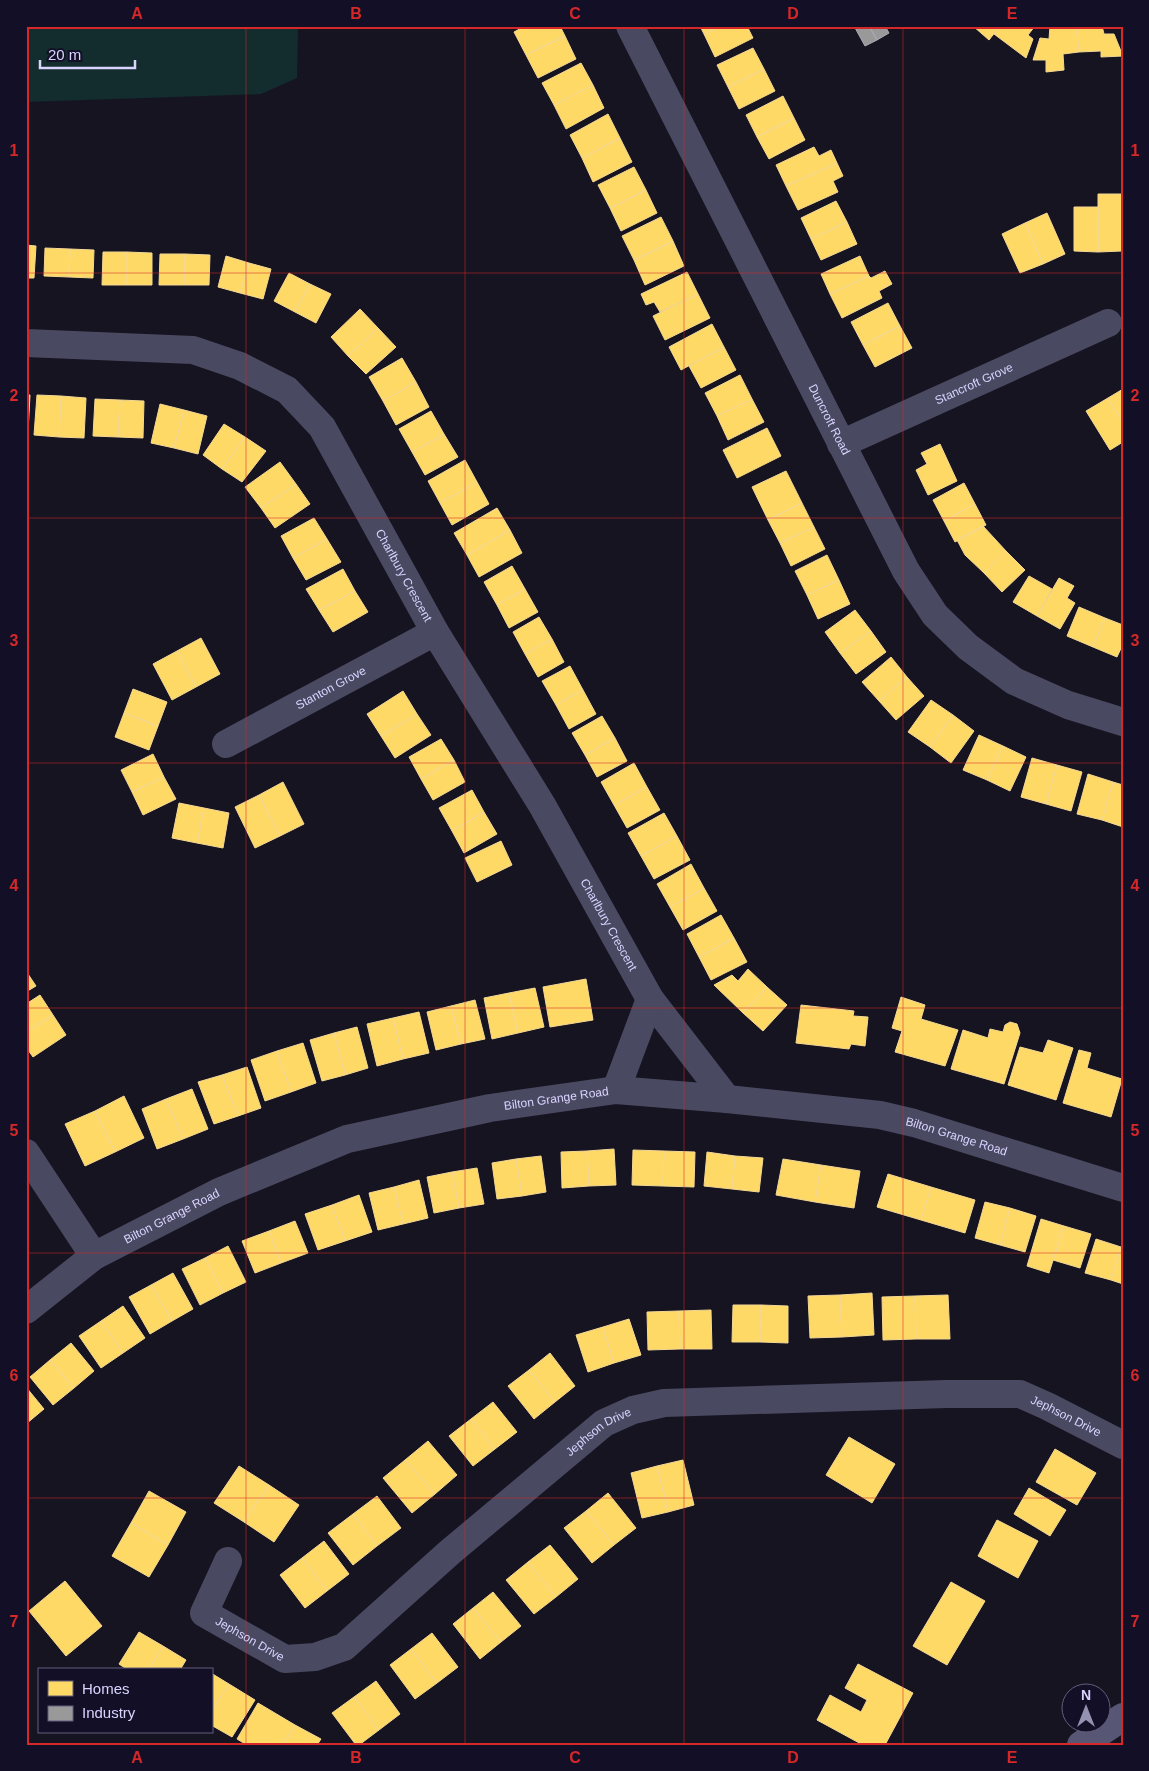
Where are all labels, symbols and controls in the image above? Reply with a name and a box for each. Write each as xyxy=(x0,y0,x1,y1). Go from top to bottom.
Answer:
text: A xyxy=(131,5,143,22)
text: B xyxy=(350,5,362,22)
text: C xyxy=(569,5,581,22)
text: D xyxy=(787,5,799,22)
text: E xyxy=(1007,5,1018,22)
scale bar xyxy=(40,38,135,70)
text: 20 m xyxy=(48,46,81,63)
text: 1 xyxy=(10,142,19,159)
text: 1 xyxy=(1131,142,1140,159)
street label: Stancroft Grove xyxy=(933,360,1015,407)
street label: Duncroft Road xyxy=(805,382,853,457)
text: 2 xyxy=(10,387,19,404)
text: 2 xyxy=(1131,387,1140,404)
street label: Charlbury Crescent xyxy=(373,527,435,625)
text: 3 xyxy=(10,632,19,649)
text: 3 xyxy=(1131,632,1140,649)
street label: Stanton Grove xyxy=(293,663,369,712)
street label: Charlbury Crescent xyxy=(577,876,640,974)
text: 4 xyxy=(10,877,19,894)
text: 4 xyxy=(1131,877,1140,894)
street label: Bilton Grange Road xyxy=(503,1084,609,1113)
street label: Bilton Grange Road xyxy=(904,1114,1009,1159)
text: 5 xyxy=(10,1122,19,1139)
text: 5 xyxy=(1131,1122,1140,1139)
street label: Bilton Grange Road xyxy=(121,1186,222,1247)
text: 6 xyxy=(10,1367,19,1384)
text: 6 xyxy=(1131,1367,1140,1384)
street label: Jephson Drive xyxy=(1029,1393,1104,1440)
street label: Jephson Drive xyxy=(563,1405,634,1459)
text: 7 xyxy=(10,1613,19,1630)
text: 7 xyxy=(1131,1613,1140,1630)
street label: Jephson Drive xyxy=(213,1614,287,1664)
legend xyxy=(38,1668,212,1734)
text: Homes xyxy=(82,1680,130,1697)
north arrow xyxy=(1062,1684,1112,1734)
text: N xyxy=(1081,1687,1091,1703)
text: Industry xyxy=(82,1704,136,1721)
text: A xyxy=(131,1749,143,1766)
text: B xyxy=(350,1749,362,1766)
text: C xyxy=(569,1749,581,1766)
text: D xyxy=(787,1749,799,1766)
text: E xyxy=(1007,1749,1018,1766)

